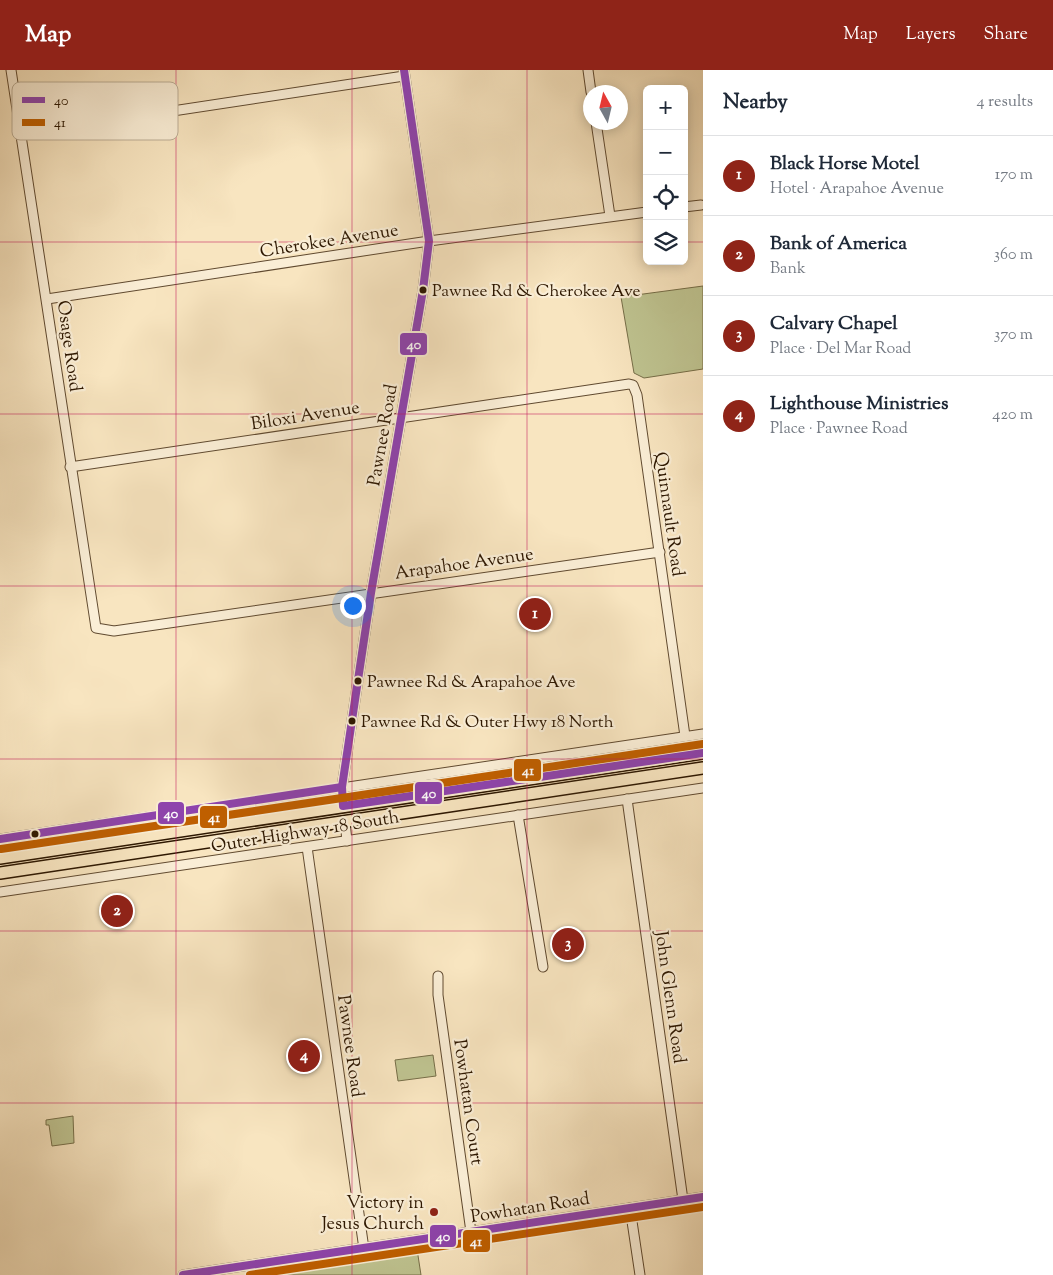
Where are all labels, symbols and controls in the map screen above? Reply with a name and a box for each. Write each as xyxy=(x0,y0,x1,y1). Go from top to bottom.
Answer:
text: Map xyxy=(25,18,71,52)
text: Map xyxy=(843,22,878,48)
text: Layers xyxy=(906,22,956,48)
text: Share xyxy=(984,22,1028,48)
legend xyxy=(12,82,178,140)
north arrow xyxy=(583,85,628,130)
map controls xyxy=(643,85,688,265)
button: + xyxy=(643,85,688,130)
text: Nearby xyxy=(723,88,788,118)
text: 4 results xyxy=(977,91,1033,114)
text: 40 xyxy=(54,92,68,112)
text: 41 xyxy=(54,114,66,134)
button: − xyxy=(643,130,688,175)
text: Black Horse Motel xyxy=(770,151,920,178)
text: 1 xyxy=(736,164,742,187)
text: 170 m xyxy=(995,164,1033,187)
button: locate xyxy=(643,175,688,220)
text: Hotel · Arapahoe Avenue xyxy=(770,178,944,201)
street label: Cherokee Avenue xyxy=(258,218,401,266)
button: layers xyxy=(643,220,688,265)
text: Bank of America xyxy=(770,231,907,258)
text: 2 xyxy=(735,244,743,267)
text: 360 m xyxy=(994,244,1033,267)
text: Bank xyxy=(770,258,806,281)
place label: Pawnee Rd & Cherokee Ave xyxy=(432,280,640,304)
marker: Pawnee Rd & Cherokee Ave xyxy=(418,285,428,295)
street label: Osage Road xyxy=(49,299,87,394)
text: Calvary Chapel xyxy=(770,311,898,338)
text: 3 xyxy=(736,324,742,347)
text: 370 m xyxy=(994,324,1033,347)
line badge: 40 xyxy=(399,332,428,356)
text: 40 xyxy=(406,336,422,356)
text: Place · Del Mar Road xyxy=(770,338,911,361)
street label: Pawnee Road xyxy=(362,382,406,488)
text: Lighthouse Ministries xyxy=(770,391,948,418)
street label: Biloxi Avenue xyxy=(249,396,362,438)
text: 4 xyxy=(735,404,743,427)
text: 420 m xyxy=(992,404,1033,427)
text: Place · Pawnee Road xyxy=(770,418,908,441)
street label: Quinnault Road xyxy=(646,450,690,578)
street label: Arapahoe Avenue xyxy=(393,542,535,588)
your location xyxy=(340,593,366,619)
pin: 1 xyxy=(519,595,551,633)
place label: Pawnee Rd & Arapahoe Ave xyxy=(367,671,575,695)
marker: Pawnee Rd & Arapahoe Ave xyxy=(353,676,363,686)
place label: Pawnee Rd & Outer Hwy 18 North xyxy=(361,711,614,735)
marker: Pawnee Rd & Outer Hwy 18 North xyxy=(347,716,357,726)
line badge: 41 xyxy=(513,758,542,782)
text: 41 xyxy=(521,762,534,782)
line badge: 40 xyxy=(414,781,443,805)
text: 40 xyxy=(421,785,437,805)
line badge: 40 xyxy=(157,801,185,825)
text: 40 xyxy=(163,805,179,825)
line badge: 41 xyxy=(199,805,228,829)
street label: Outer Highway 18 South xyxy=(209,805,402,861)
text: 41 xyxy=(207,809,220,829)
unlabelled marker xyxy=(30,829,40,839)
pin: 2 xyxy=(101,892,133,930)
pin: 3 xyxy=(552,925,584,963)
street label: John Glenn Road xyxy=(647,928,691,1065)
street label: Pawnee Road xyxy=(329,993,369,1099)
pin: 4 xyxy=(288,1037,320,1075)
street label: Powhatan Court xyxy=(445,1038,489,1167)
street label: Powhatan Road xyxy=(469,1187,592,1231)
place label: Victory in Jesus Church xyxy=(320,1191,424,1238)
marker: Victory in Jesus Church xyxy=(428,1206,440,1218)
line badge: 40 xyxy=(429,1224,457,1248)
text: 40 xyxy=(435,1228,451,1248)
line badge: 41 xyxy=(462,1229,491,1253)
text: 41 xyxy=(469,1233,482,1253)

